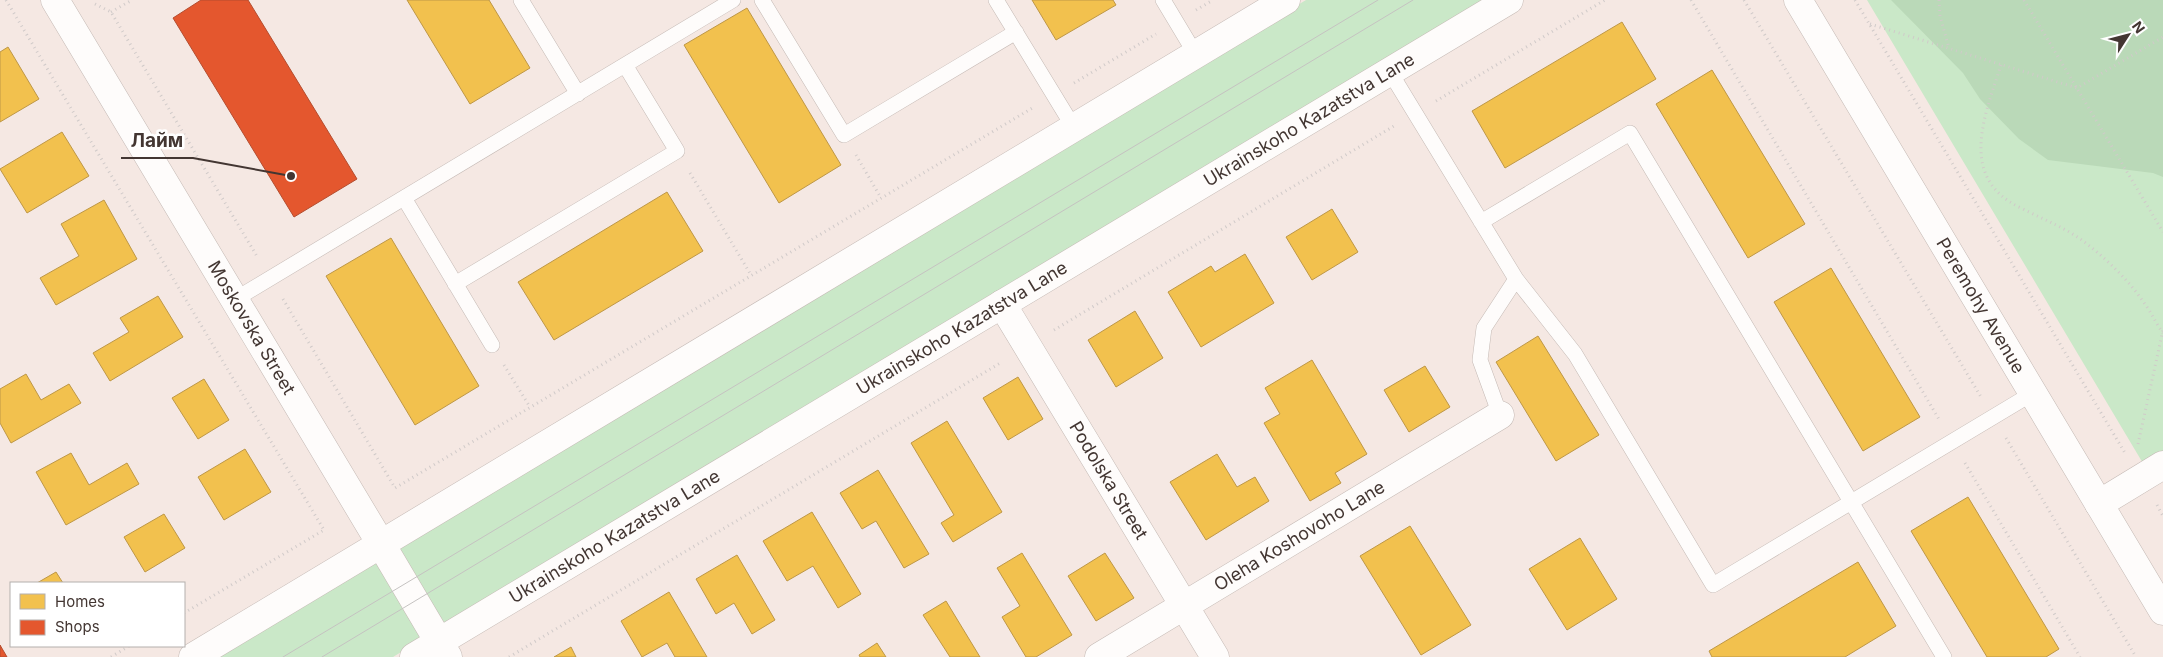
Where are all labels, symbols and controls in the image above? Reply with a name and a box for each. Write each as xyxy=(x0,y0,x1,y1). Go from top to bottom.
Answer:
north arrow xyxy=(2103,10,2153,60)
text: N xyxy=(2129,18,2149,36)
street label: Ukrainskoho Kazatstva Lane xyxy=(1200,48,1418,191)
callout: Лайм xyxy=(121,124,193,158)
text: Лайм xyxy=(131,129,183,152)
street label: Peremohy Avenue xyxy=(1932,234,2030,377)
street label: Moskovska Street xyxy=(204,257,300,398)
street label: Ukrainskoho Kazatstva Lane xyxy=(853,257,1071,399)
street label: Podolska Street xyxy=(1065,417,1152,543)
street label: Ukrainskoho Kazatstva Lane xyxy=(505,465,724,607)
street label: Oleha Koshovoho Lane xyxy=(1210,476,1388,595)
legend xyxy=(10,582,185,647)
text: Homes xyxy=(55,592,105,611)
text: Shops xyxy=(55,617,100,636)

